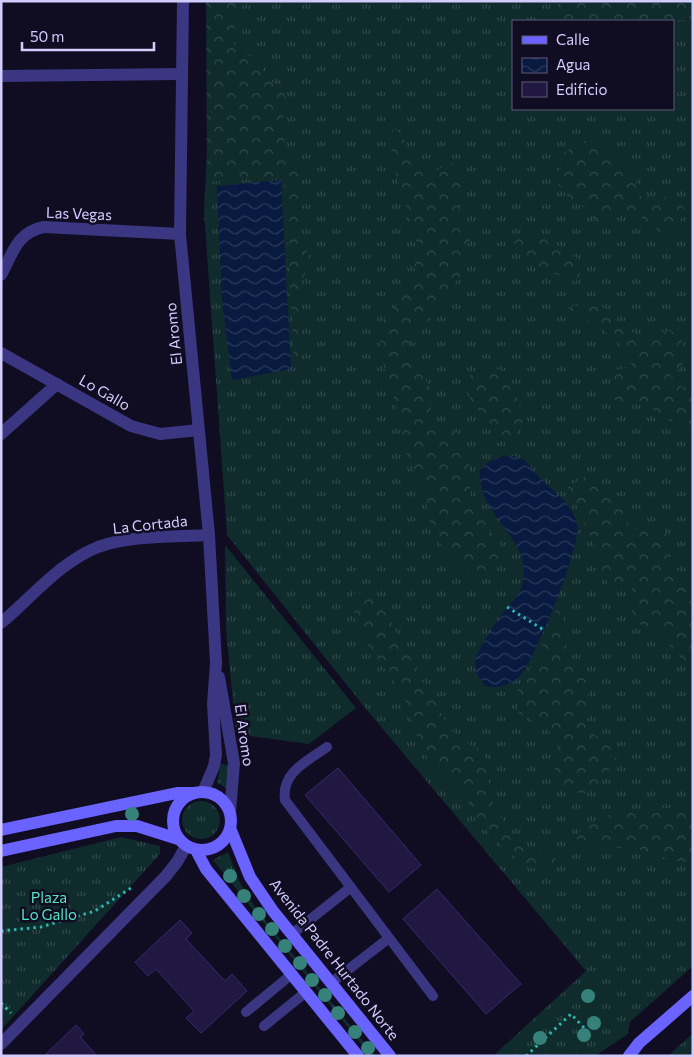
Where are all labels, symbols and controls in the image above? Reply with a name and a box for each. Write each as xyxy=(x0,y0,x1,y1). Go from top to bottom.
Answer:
scale bar xyxy=(22,20,155,52)
legend xyxy=(512,20,674,110)
text: 50 m xyxy=(30,27,64,45)
text: Calle xyxy=(556,30,590,48)
text: Agua xyxy=(556,55,590,73)
text: Edificio xyxy=(556,80,607,98)
street label: Las Vegas xyxy=(46,203,112,223)
street label: El Aromo xyxy=(161,302,185,366)
street label: Lo Gallo xyxy=(76,370,134,414)
street label: La Cortada xyxy=(112,511,188,537)
street label: El Aromo xyxy=(232,703,258,767)
street label: Avenida Padre Hurtado Norte xyxy=(266,875,404,1043)
park label: Plaza Lo Gallo xyxy=(21,888,77,923)

